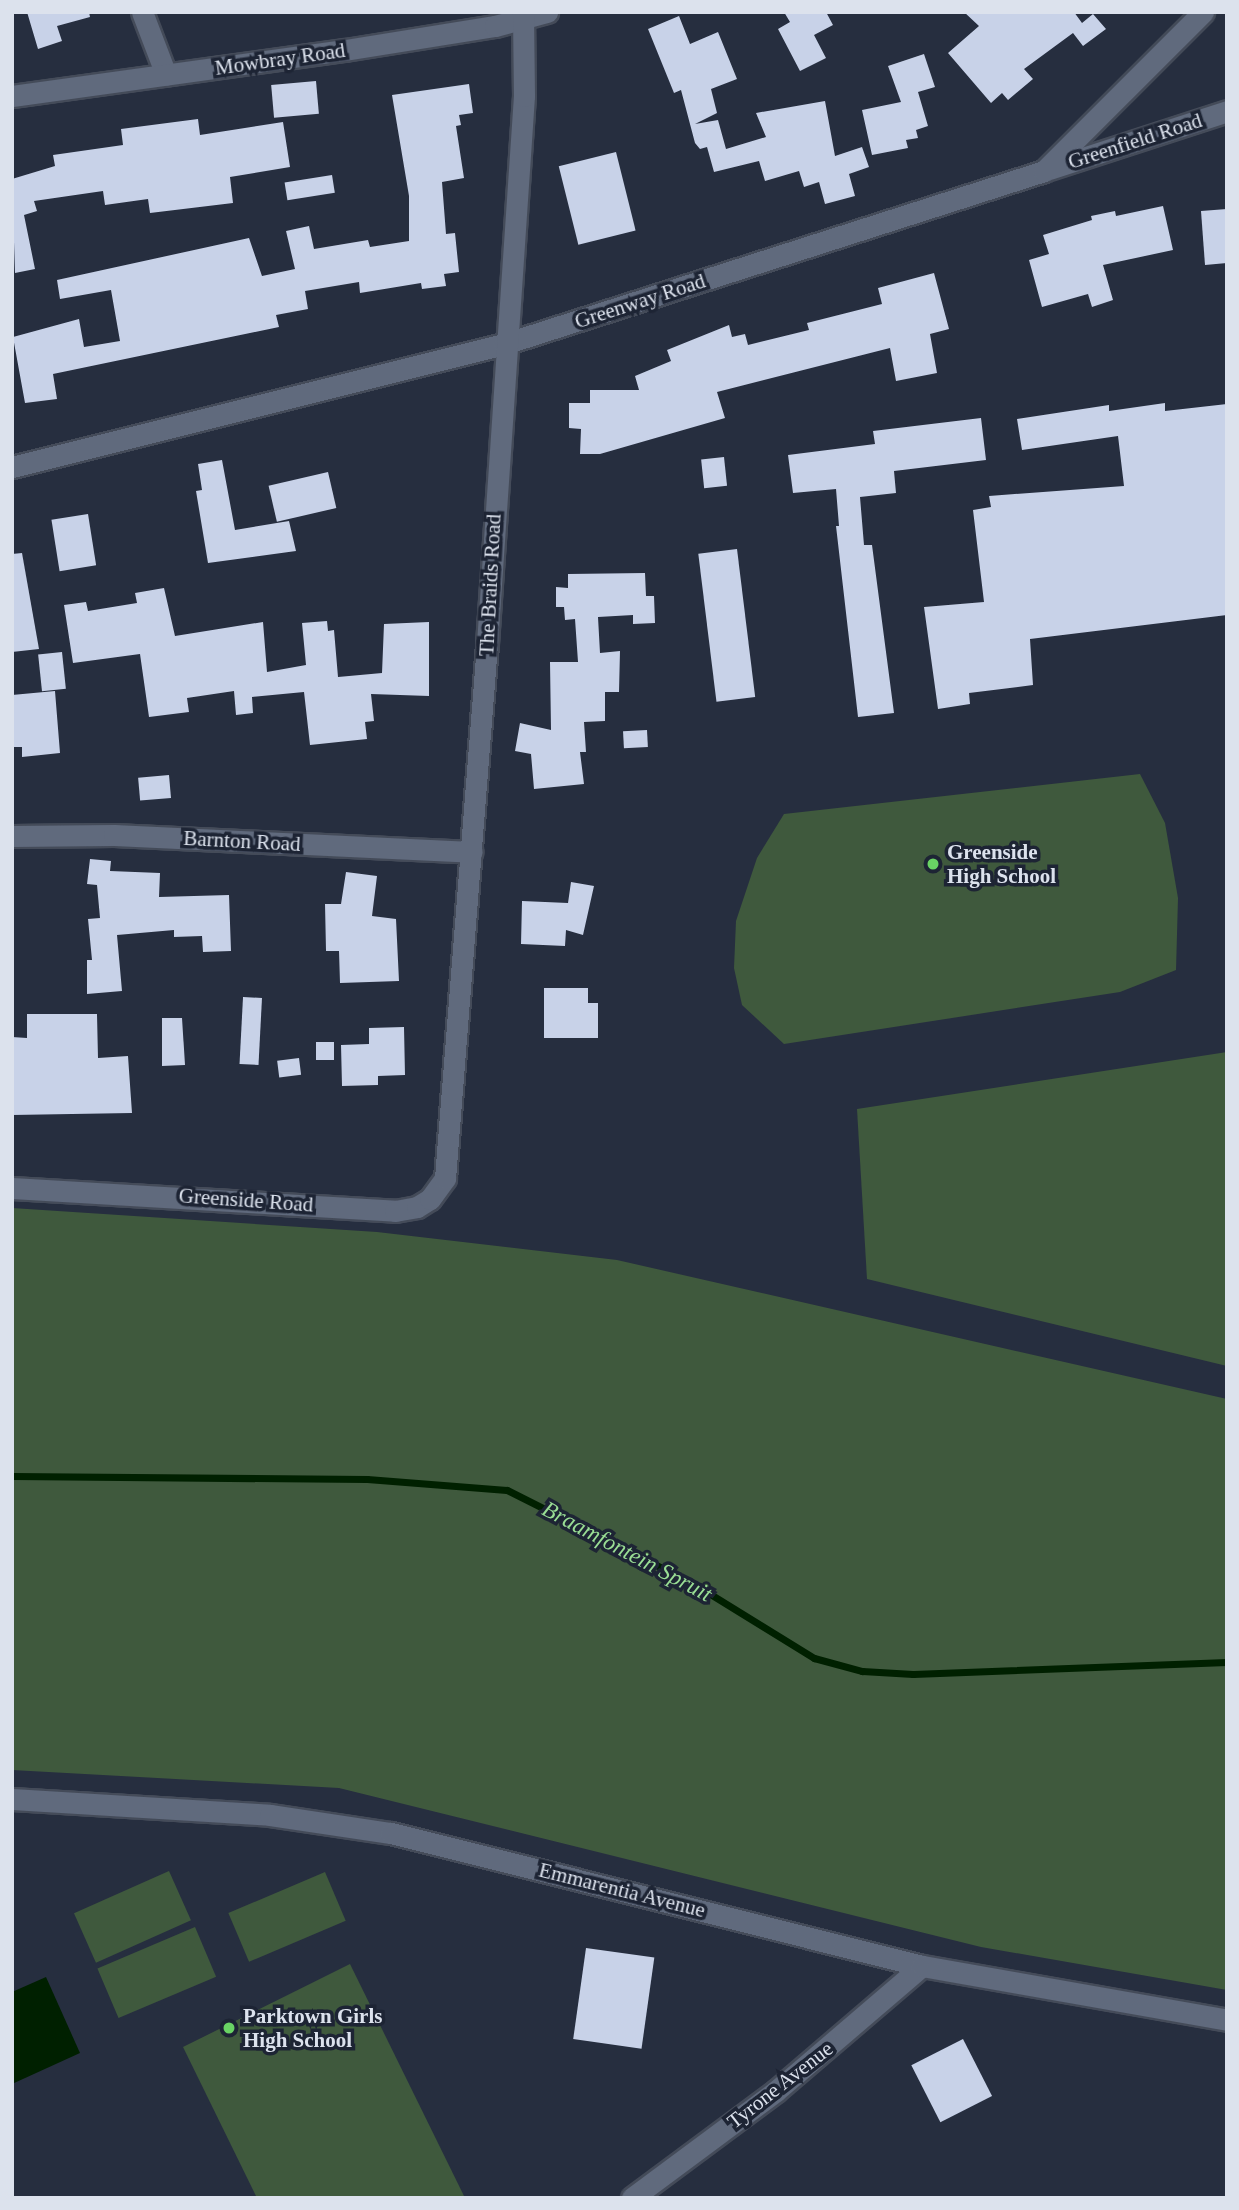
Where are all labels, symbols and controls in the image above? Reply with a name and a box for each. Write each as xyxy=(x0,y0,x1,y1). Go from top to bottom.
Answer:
street label: Mowbray Road xyxy=(213,37,347,81)
street label: Greenfield Road xyxy=(1065,107,1205,175)
street label: Greenway Road xyxy=(571,268,709,334)
street label: The Braids Road xyxy=(474,513,506,657)
street label: Barnton Road xyxy=(183,825,301,857)
place label: Greenside High School xyxy=(947,839,1056,889)
marker: Greenside High School xyxy=(925,856,941,872)
street label: Greenside Road xyxy=(178,1183,314,1217)
water label: Braamfontein Spruit xyxy=(537,1496,717,1608)
street label: Emmarentia Avenue xyxy=(536,1857,708,1923)
place label: Parktown Girls High School xyxy=(243,2003,382,2053)
marker: Parktown Girls High School xyxy=(221,2020,237,2036)
street label: Tyrone Avenue xyxy=(722,2036,838,2134)

